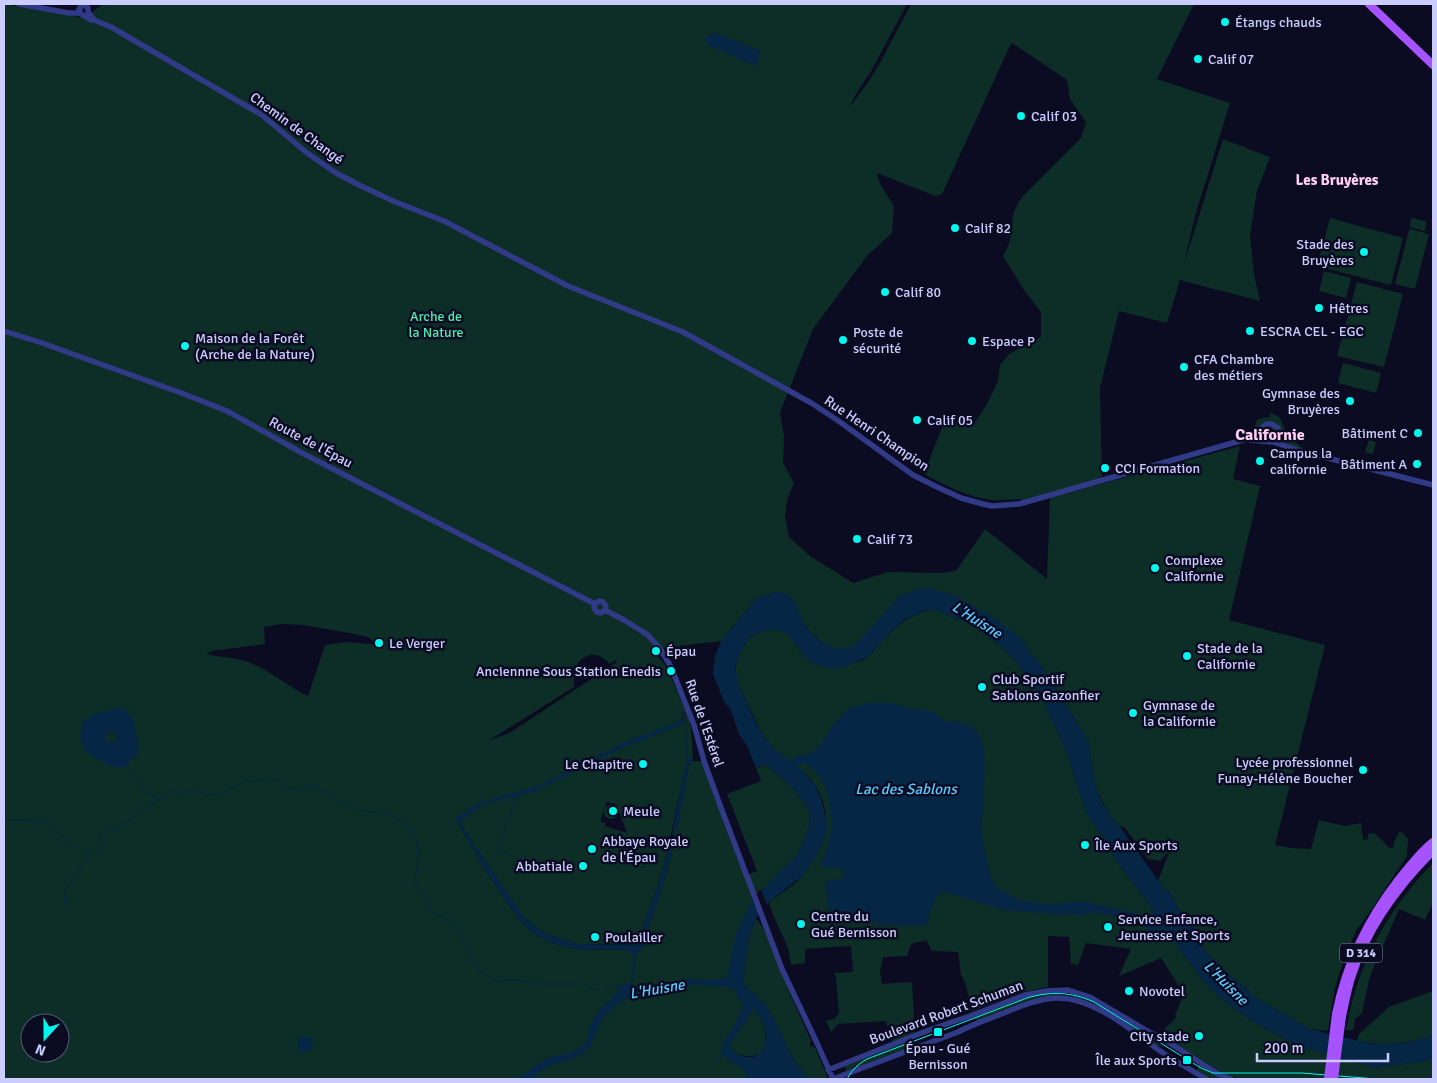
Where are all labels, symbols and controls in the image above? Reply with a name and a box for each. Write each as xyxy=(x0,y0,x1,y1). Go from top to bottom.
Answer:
place label: Étangs chauds xyxy=(1235,14,1322,31)
marker: Étangs chauds xyxy=(1219,16,1231,28)
place label: Calif 07 xyxy=(1208,51,1254,68)
marker: Calif 07 xyxy=(1192,53,1204,65)
street label: Chemin de Changé xyxy=(247,89,347,168)
place label: Calif 03 xyxy=(1031,108,1077,125)
marker: Calif 03 xyxy=(1015,110,1027,122)
district label: Les Bruyères xyxy=(1296,171,1379,189)
place label: Calif 82 xyxy=(965,220,1011,237)
marker: Calif 82 xyxy=(949,222,961,234)
place label: Stade des Bruyères xyxy=(1296,236,1354,269)
marker: Stade des Bruyères xyxy=(1358,246,1370,258)
place label: Calif 80 xyxy=(895,284,941,301)
marker: Calif 80 xyxy=(879,286,891,298)
place label: Hêtres xyxy=(1329,300,1368,317)
marker: Hêtres xyxy=(1313,302,1325,314)
park label: Arche de la Nature xyxy=(408,308,464,341)
place label: ESCRA CEL - EGC xyxy=(1260,323,1364,340)
place label: Poste de sécurité xyxy=(853,324,903,357)
marker: ESCRA CEL - EGC xyxy=(1244,325,1256,337)
place label: Maison de la Forêt (Arche de la Nature) xyxy=(195,330,315,363)
place label: Espace P xyxy=(982,333,1035,350)
marker: Poste de sécurité xyxy=(837,334,849,346)
marker: Espace P xyxy=(966,335,978,347)
marker: Maison de la Forêt (Arche de la Nature) xyxy=(179,340,191,352)
place label: CFA Chambre des métiers xyxy=(1194,351,1274,384)
marker: CFA Chambre des métiers xyxy=(1178,361,1190,373)
place label: Gymnase des Bruyères xyxy=(1262,385,1340,418)
street label: Rue Henri Champion xyxy=(821,392,932,475)
marker: Gymnase des Bruyères xyxy=(1344,395,1356,407)
place label: Calif 05 xyxy=(927,412,973,429)
street label: Route de l'Épau xyxy=(266,413,355,472)
marker: Calif 05 xyxy=(911,414,923,426)
district label: Californie xyxy=(1235,425,1305,445)
place label: Bâtiment C xyxy=(1342,425,1408,442)
marker: Bâtiment C xyxy=(1412,427,1424,439)
place label: Campus la californie xyxy=(1270,445,1332,478)
marker: Campus la californie xyxy=(1254,455,1266,467)
place label: Bâtiment A xyxy=(1340,456,1407,473)
marker: Bâtiment A xyxy=(1411,458,1423,470)
place label: CCI Formation xyxy=(1115,460,1200,477)
marker: CCI Formation xyxy=(1099,462,1111,474)
place label: Calif 73 xyxy=(867,531,913,548)
marker: Calif 73 xyxy=(851,533,863,545)
place label: Complexe Californie xyxy=(1165,552,1224,585)
marker: Complexe Californie xyxy=(1149,562,1161,574)
water label: L'Huisne xyxy=(949,598,1006,643)
place label: Le Verger xyxy=(389,635,446,652)
marker: Le Verger xyxy=(373,637,385,649)
place label: Stade de la Californie xyxy=(1197,640,1263,673)
place label: Épau xyxy=(666,643,696,660)
marker: Épau xyxy=(650,645,662,657)
marker: Stade de la Californie xyxy=(1181,650,1193,662)
place label: Anciennne Sous Station Enedis xyxy=(476,663,661,680)
marker: Anciennne Sous Station Enedis xyxy=(665,665,677,677)
place label: Club Sportif Sablons Gazonfier xyxy=(992,671,1101,704)
street label: Rue de l'Estérel xyxy=(682,677,727,769)
marker: Club Sportif Sablons Gazonfier xyxy=(976,681,988,693)
place label: Gymnase de la Californie xyxy=(1143,697,1216,730)
marker: Gymnase de la Californie xyxy=(1127,707,1139,719)
place label: Lycée professionnel Funay-Hélène Boucher xyxy=(1218,754,1354,787)
place label: Le Chapitre xyxy=(565,756,633,773)
marker: Le Chapitre xyxy=(637,758,649,770)
marker: Lycée professionnel Funay-Hélène Boucher xyxy=(1357,764,1369,776)
water label: Lac des Sablons xyxy=(855,780,958,798)
place label: Meule xyxy=(623,803,660,820)
marker: Meule xyxy=(607,805,619,817)
place label: Abbaye Royale de l'Épau xyxy=(602,833,688,866)
place label: Île Aux Sports xyxy=(1094,837,1178,854)
marker: Île Aux Sports xyxy=(1079,839,1091,851)
marker: Abbaye Royale de l'Épau xyxy=(586,843,598,855)
place label: Abbatiale xyxy=(516,858,573,875)
marker: Abbatiale xyxy=(577,860,589,872)
place label: Centre du Gué Bernisson xyxy=(811,908,897,941)
place label: Service Enfance, Jeunesse et Sports xyxy=(1118,911,1230,944)
marker: Centre du Gué Bernisson xyxy=(795,918,807,930)
marker: Service Enfance, Jeunesse et Sports xyxy=(1102,921,1114,933)
place label: Poulailler xyxy=(605,929,663,946)
marker: Poulailler xyxy=(589,931,601,943)
road number: D 314 xyxy=(1340,944,1382,962)
water label: L'Huisne xyxy=(1200,957,1253,1010)
water label: L'Huisne xyxy=(628,975,687,1003)
street label: Boulevard Robert Schuman xyxy=(867,977,1025,1048)
place label: Novotel xyxy=(1139,983,1185,1000)
marker: Novotel xyxy=(1123,985,1135,997)
north arrow xyxy=(20,1013,70,1063)
marker: Épau - Gué Bernisson xyxy=(932,1026,944,1038)
place label: City stade xyxy=(1130,1028,1189,1045)
marker: City stade xyxy=(1193,1030,1205,1042)
scale bar xyxy=(1257,1030,1388,1062)
text: 200 m xyxy=(1264,1039,1304,1057)
text: N xyxy=(33,1040,48,1059)
place label: Épau - Gué Bernisson xyxy=(906,1040,970,1073)
place label: Île aux Sports xyxy=(1095,1052,1177,1069)
marker: Île aux Sports xyxy=(1181,1054,1193,1066)

